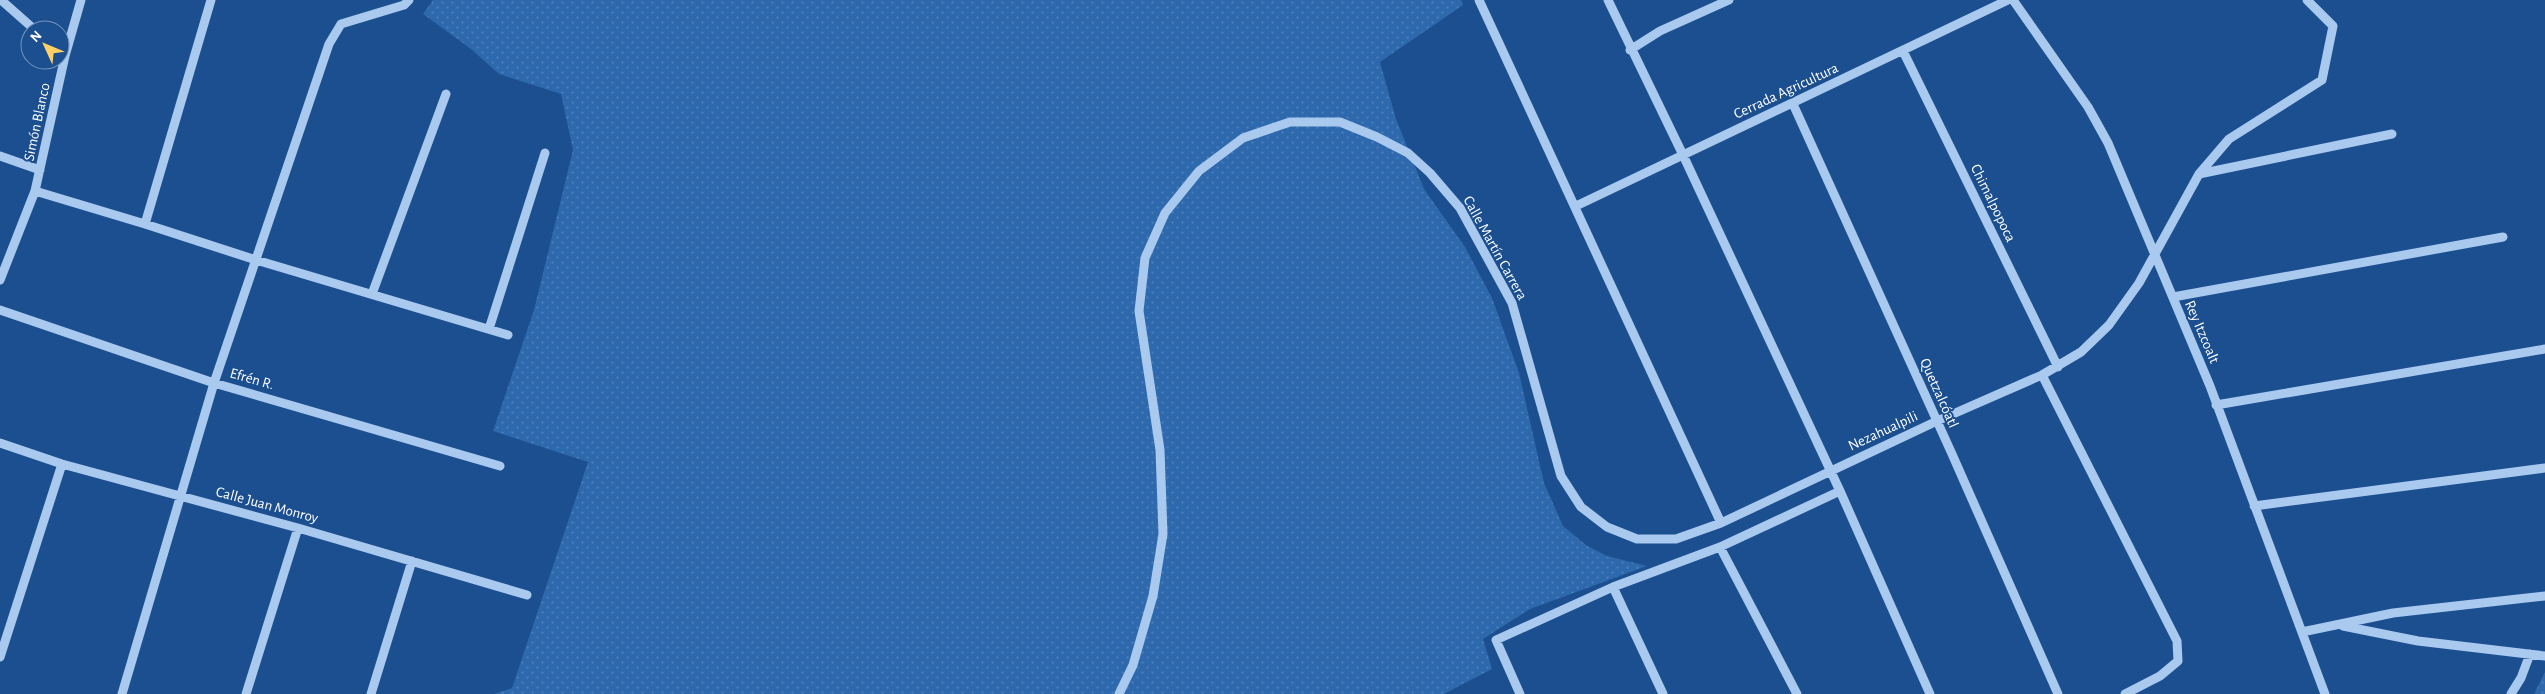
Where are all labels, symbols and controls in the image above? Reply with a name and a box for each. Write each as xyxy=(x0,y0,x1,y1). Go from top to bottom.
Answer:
north arrow xyxy=(20,20,70,70)
text: N xyxy=(28,28,45,45)
street label: Cerrada Agricultura xyxy=(1731,60,1841,122)
street label: Simón Blanco xyxy=(21,82,53,162)
street label: Chimalpopoca xyxy=(1968,162,2018,244)
street label: Calle Martín Carrera xyxy=(1460,194,1530,303)
street label: Rey Itzcoalt xyxy=(2182,298,2222,366)
street label: Quetzalcóatl xyxy=(1917,356,1961,430)
street label: Efrén R. xyxy=(228,366,276,392)
street label: Nezahualpili xyxy=(1846,408,1920,454)
street label: Calle Juan Monroy xyxy=(214,484,320,526)

